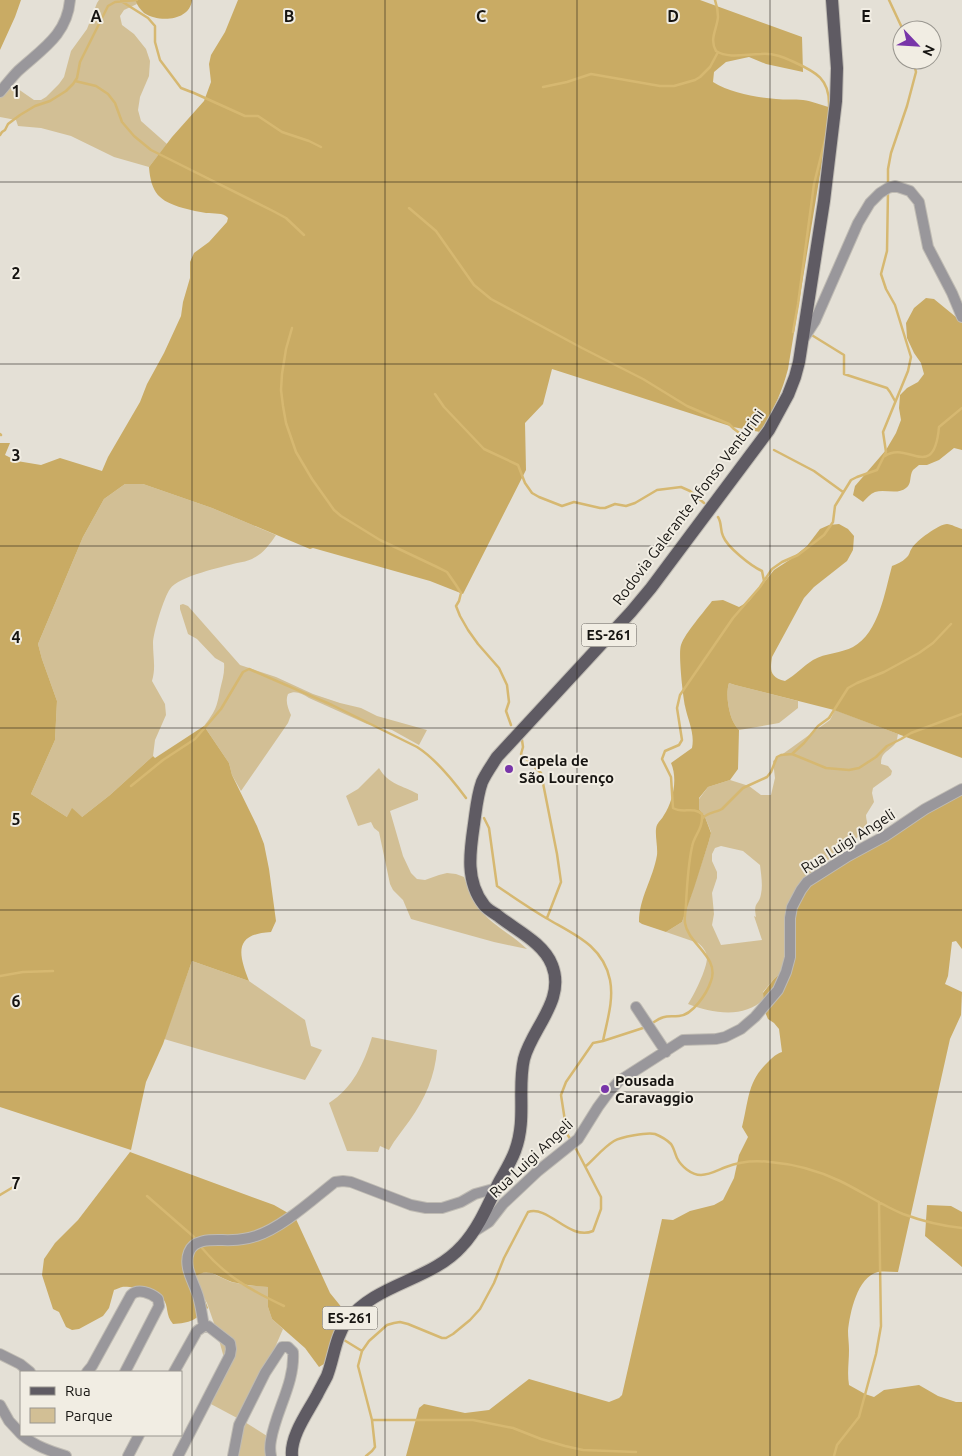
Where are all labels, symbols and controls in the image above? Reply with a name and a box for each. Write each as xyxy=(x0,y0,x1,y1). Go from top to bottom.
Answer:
text: A xyxy=(90,7,102,25)
text: B xyxy=(284,7,294,25)
text: C xyxy=(476,7,486,25)
text: D xyxy=(667,7,679,25)
text: E xyxy=(861,7,871,25)
north arrow xyxy=(892,20,942,70)
text: N xyxy=(919,42,938,59)
text: 1 xyxy=(11,82,21,100)
text: 2 xyxy=(11,264,21,282)
street label: Rodovia Galerante Afonso Venturini xyxy=(609,406,767,608)
text: 3 xyxy=(11,446,21,464)
road number: ES-261 xyxy=(582,624,636,646)
text: 4 xyxy=(11,628,21,646)
place label: Capela de São Lourenço xyxy=(519,752,614,787)
marker: Capela de São Lourenço xyxy=(503,763,515,775)
street label: Rua Luigi Angeli xyxy=(798,805,898,877)
text: 5 xyxy=(11,810,21,828)
text: 6 xyxy=(11,992,21,1010)
place label: Pousada Caravaggio xyxy=(615,1072,694,1106)
marker: Pousada Caravaggio xyxy=(599,1083,611,1095)
street label: Rua Luigi Angeli xyxy=(486,1115,576,1201)
text: 7 xyxy=(11,1174,21,1192)
road number: ES-261 xyxy=(322,1306,378,1330)
legend xyxy=(20,1371,182,1436)
text: Rua xyxy=(65,1382,91,1399)
text: Parque xyxy=(65,1407,113,1424)

